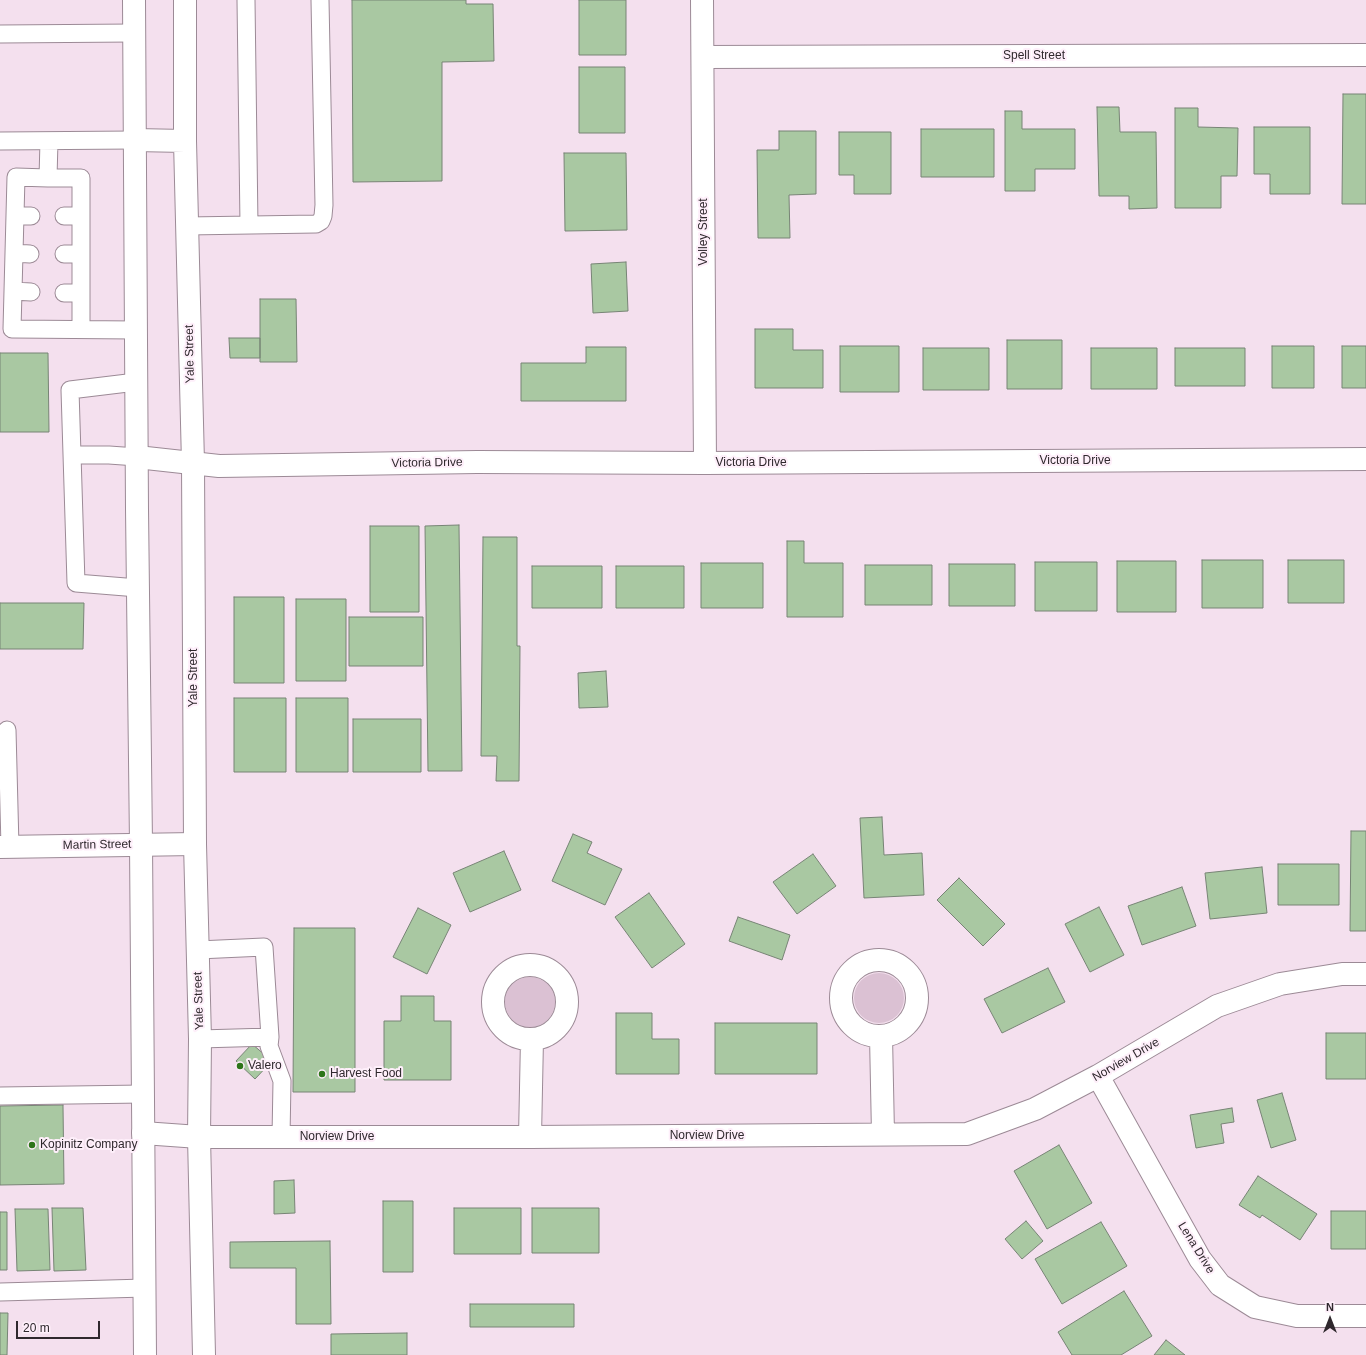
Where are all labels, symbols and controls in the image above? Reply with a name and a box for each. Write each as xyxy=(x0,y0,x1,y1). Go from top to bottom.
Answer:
street label: Spell Street xyxy=(1003,49,1065,63)
street label: Volley Street xyxy=(697,198,711,266)
street label: Yale Street xyxy=(182,325,198,383)
street label: Victoria Drive xyxy=(1039,454,1111,468)
street label: Victoria Drive xyxy=(391,455,463,471)
street label: Victoria Drive xyxy=(715,456,787,470)
street label: Yale Street xyxy=(187,649,201,707)
street label: Martin Street xyxy=(63,837,131,853)
street label: Yale Street xyxy=(191,972,207,1030)
street label: Norview Drive xyxy=(1090,1035,1162,1085)
place label: Valero xyxy=(248,1059,282,1073)
marker: Valero xyxy=(235,1061,245,1071)
place label: Harvest Food xyxy=(330,1067,402,1081)
marker: Harvest Food xyxy=(317,1069,327,1079)
street label: Norview Drive xyxy=(670,1129,744,1143)
street label: Norview Drive xyxy=(300,1130,374,1144)
place label: Kopinitz Company xyxy=(40,1138,137,1152)
marker: Kopinitz Company xyxy=(27,1140,37,1150)
street label: Lena Drive xyxy=(1175,1220,1217,1276)
north arrow xyxy=(1310,1299,1350,1339)
text: N xyxy=(1326,1301,1334,1313)
scale bar xyxy=(18,1313,102,1339)
text: 20 m xyxy=(23,1321,50,1335)

